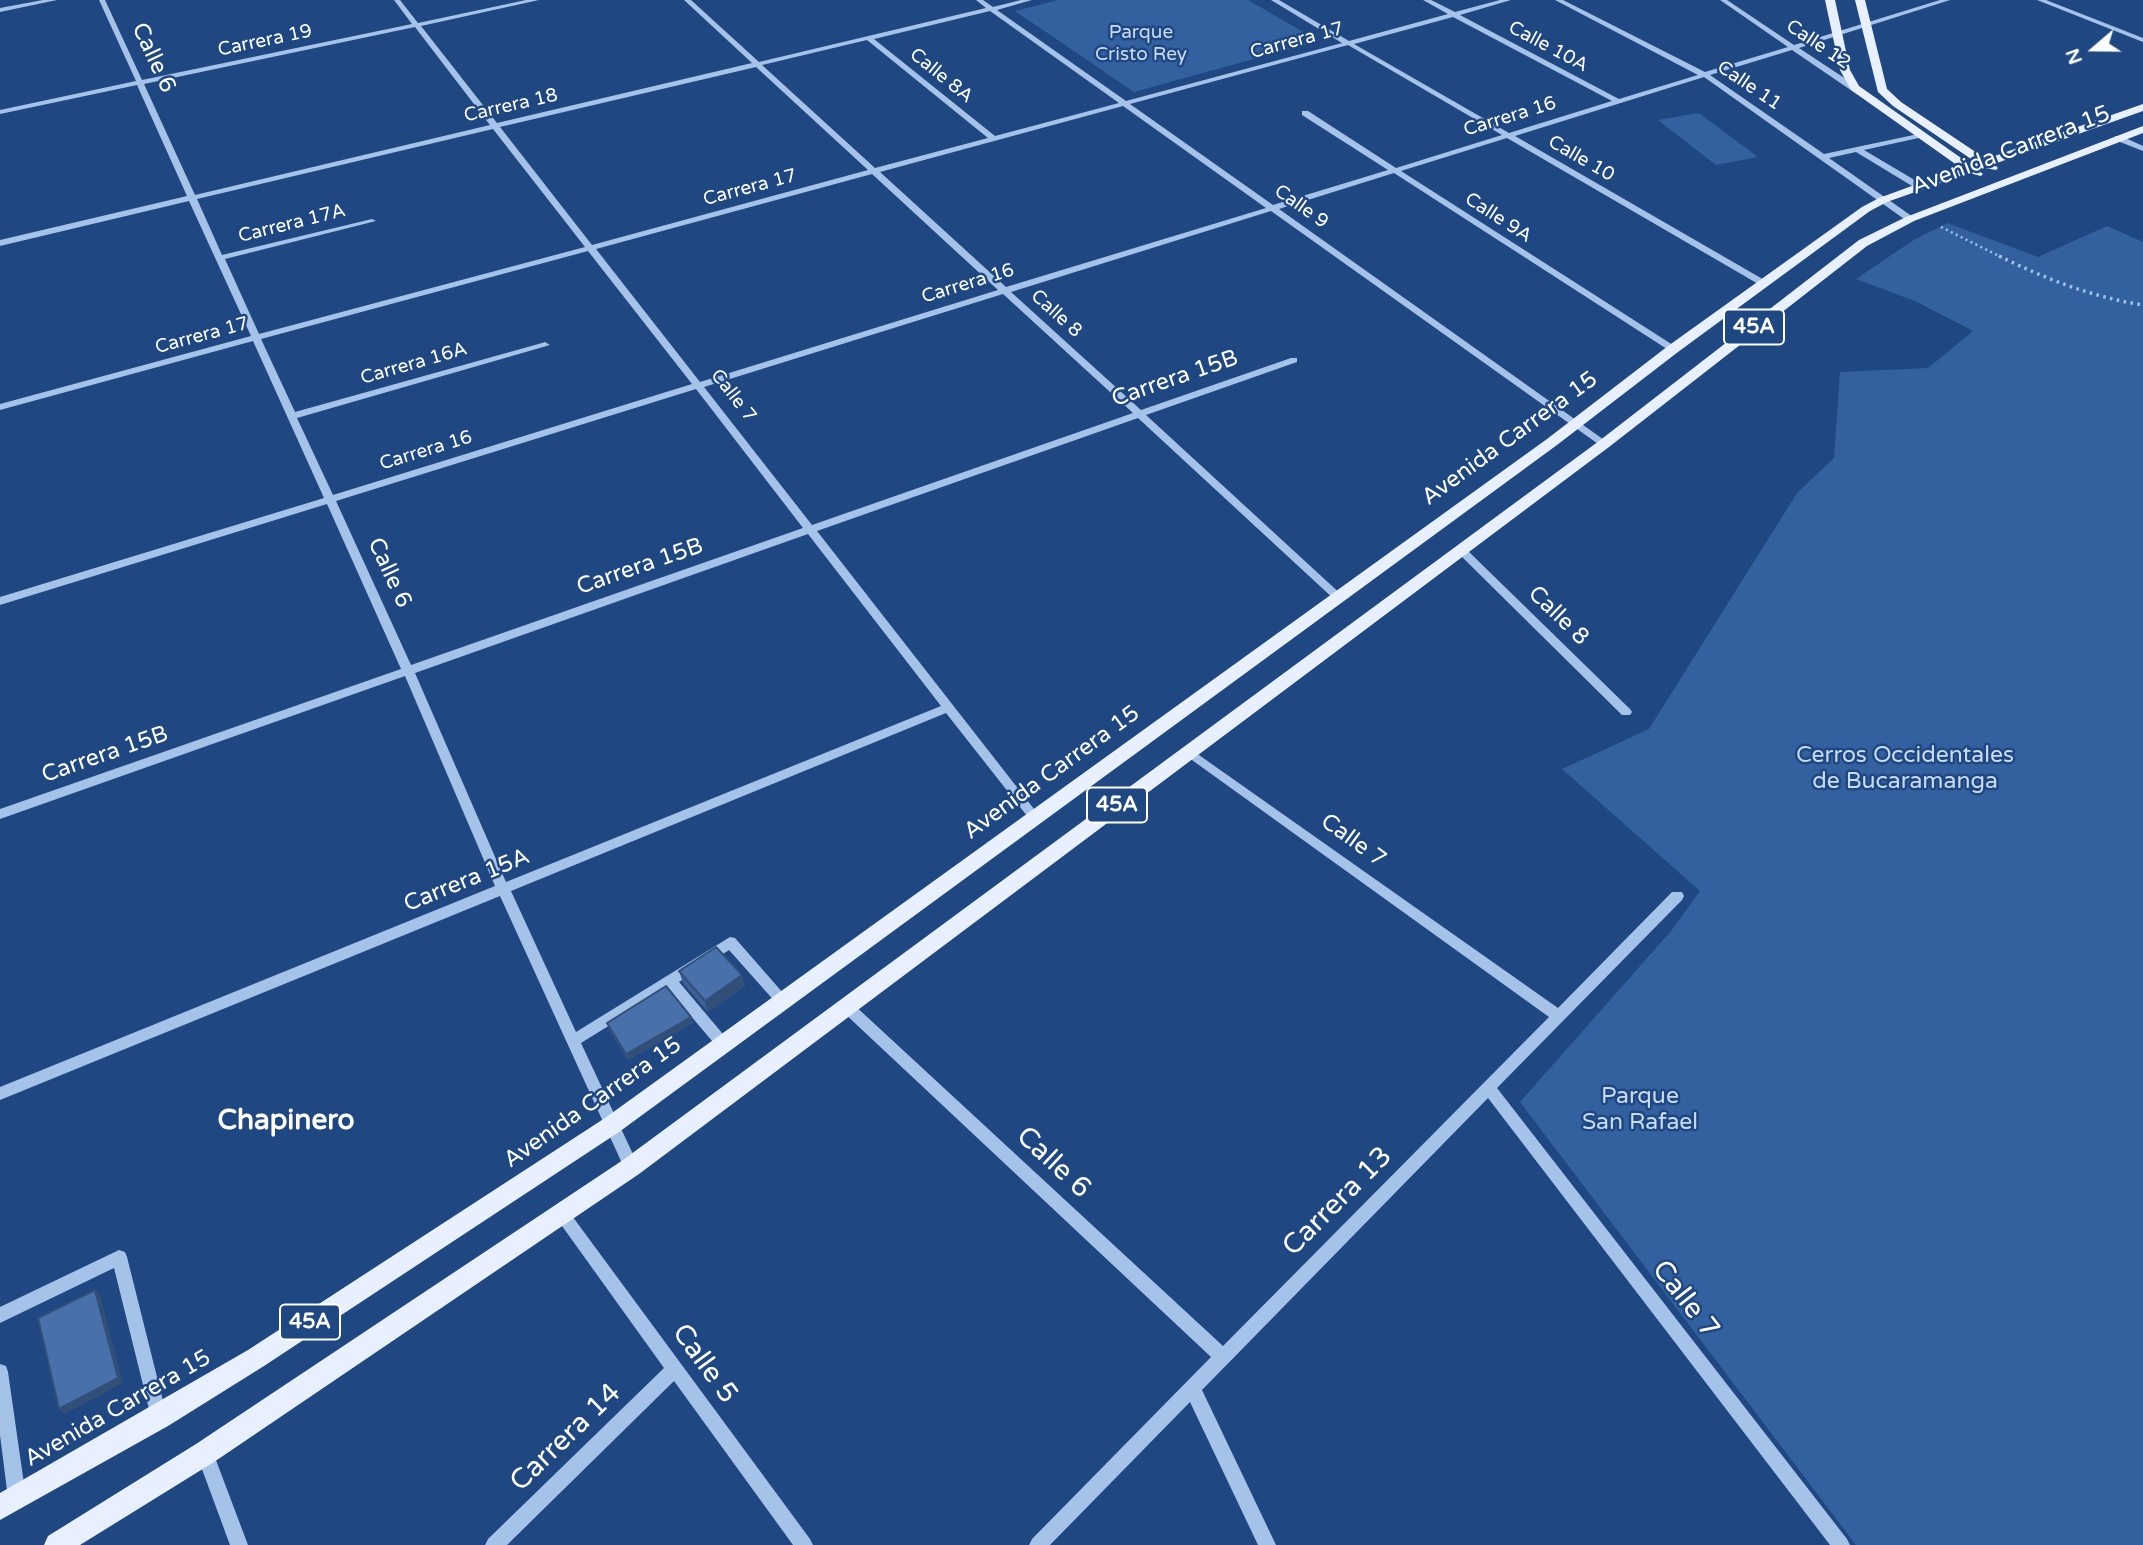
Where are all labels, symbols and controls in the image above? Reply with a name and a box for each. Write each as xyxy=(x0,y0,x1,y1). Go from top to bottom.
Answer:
north arrow xyxy=(2059,14,2129,84)
street label: Calle 12 xyxy=(1781,15,1855,75)
street label: Calle 10A xyxy=(1504,16,1592,78)
street label: Carrera 17 xyxy=(1248,18,1346,64)
street label: Calle 6 xyxy=(125,19,181,97)
street label: Carrera 19 xyxy=(216,20,314,62)
park label: Parque Cristo Rey xyxy=(1095,22,1187,66)
street label: Calle 8A xyxy=(905,43,977,109)
text: N xyxy=(2061,45,2087,67)
street label: Calle 11 xyxy=(1712,56,1786,116)
street label: Carrera 18 xyxy=(462,84,560,128)
street label: Carrera 16 xyxy=(1461,92,1559,142)
street label: Avenida Carrera 15 xyxy=(1908,100,2114,202)
street label: Calle 10 xyxy=(1544,131,1618,187)
street label: Carrera 17 xyxy=(701,165,799,211)
street label: Calle 9 xyxy=(1269,180,1333,234)
street label: Calle 9A xyxy=(1460,188,1536,248)
street label: Carrera 17A xyxy=(236,200,348,248)
street label: Carrera 16 xyxy=(919,259,1017,309)
street label: Calle 8 xyxy=(1026,285,1086,343)
road number: 45A xyxy=(1724,310,1784,344)
street label: Carrera 17 xyxy=(153,313,251,359)
street label: Carrera 16A xyxy=(358,338,470,390)
street label: Carrera 15B xyxy=(1108,345,1242,413)
street label: Calle 7 xyxy=(705,365,761,427)
street label: Avenida Carrera 15 xyxy=(1417,366,1603,512)
street label: Carrera 16 xyxy=(377,426,475,476)
street label: Carrera 15B xyxy=(573,533,707,601)
street label: Calle 6 xyxy=(361,534,417,612)
street label: Calle 8 xyxy=(1522,580,1594,652)
street label: Avenida Carrera 15 xyxy=(959,700,1145,846)
street label: Carrera 15B xyxy=(38,721,172,789)
park label: Cerros Occidentales de Bucaramanga xyxy=(1796,742,2014,796)
road number: 45A xyxy=(1087,788,1147,822)
street label: Calle 7 xyxy=(1315,808,1391,874)
street label: Carrera 15A xyxy=(400,843,534,919)
street label: Avenida Carrera 15 xyxy=(499,1031,687,1175)
park label: Parque San Rafael xyxy=(1582,1083,1698,1137)
district label: Chapinero xyxy=(217,1105,355,1139)
street label: Calle 6 xyxy=(1009,1120,1097,1206)
street label: Carrera 13 xyxy=(1276,1140,1400,1264)
street label: Calle 7 xyxy=(1644,1254,1726,1346)
road number: 45A xyxy=(280,1304,340,1340)
street label: Calle 5 xyxy=(664,1318,744,1410)
street label: Avenida Carrera 15 xyxy=(20,1344,216,1474)
street label: Carrera 14 xyxy=(504,1377,628,1499)

